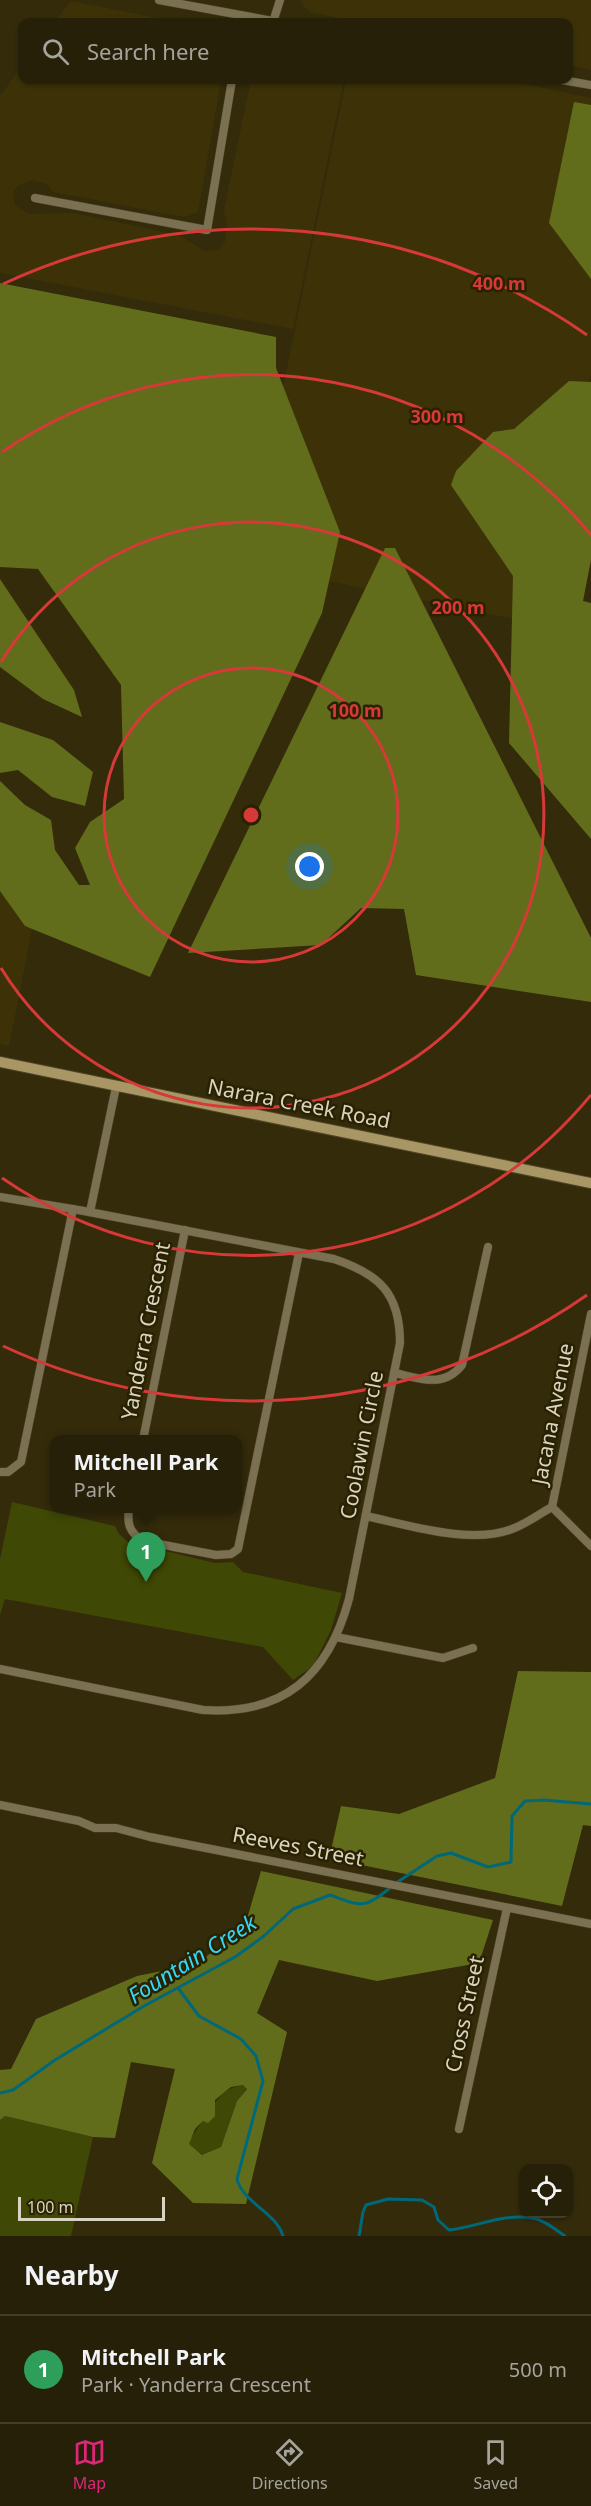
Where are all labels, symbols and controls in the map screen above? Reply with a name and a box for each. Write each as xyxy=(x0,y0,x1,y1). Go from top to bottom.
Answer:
search box xyxy=(18,18,573,84)
icon: search xyxy=(39,35,72,68)
text: Search here xyxy=(87,36,209,66)
text: 400 m xyxy=(472,271,526,295)
text: 300 m xyxy=(410,404,464,428)
text: 200 m xyxy=(431,595,485,619)
text: 100 m xyxy=(328,698,382,722)
centre of rings xyxy=(241,805,261,825)
your location xyxy=(295,852,324,881)
street label: Narara Creek Road xyxy=(205,1072,393,1134)
street label: Yanderra Crescent xyxy=(114,1239,176,1422)
street label: Jacana Avenue xyxy=(524,1341,579,1489)
street label: Coolawin Circle xyxy=(333,1368,389,1521)
popup xyxy=(50,1435,242,1513)
text: Mitchell Park xyxy=(74,1446,218,1476)
text: Park xyxy=(74,1476,116,1503)
pin: 1 xyxy=(126,1532,166,1582)
street label: Reeves Street xyxy=(230,1820,367,1873)
water label: Fountain Creek xyxy=(121,1906,262,2010)
street label: Cross Street xyxy=(438,1953,490,2075)
map controls xyxy=(519,2164,573,2218)
button: locate xyxy=(519,2164,573,2218)
scale bar xyxy=(18,2194,165,2222)
text: 100 m xyxy=(27,2196,74,2218)
text: Nearby xyxy=(24,2257,119,2293)
text: Mitchell Park xyxy=(81,2341,226,2371)
text: 1 xyxy=(38,2356,49,2383)
text: 500 m xyxy=(509,2356,567,2383)
text: Park · Yanderra Crescent xyxy=(81,2371,311,2398)
tab: Map xyxy=(73,2436,106,2494)
tab: Directions xyxy=(252,2436,328,2494)
tab: Saved xyxy=(473,2436,518,2494)

